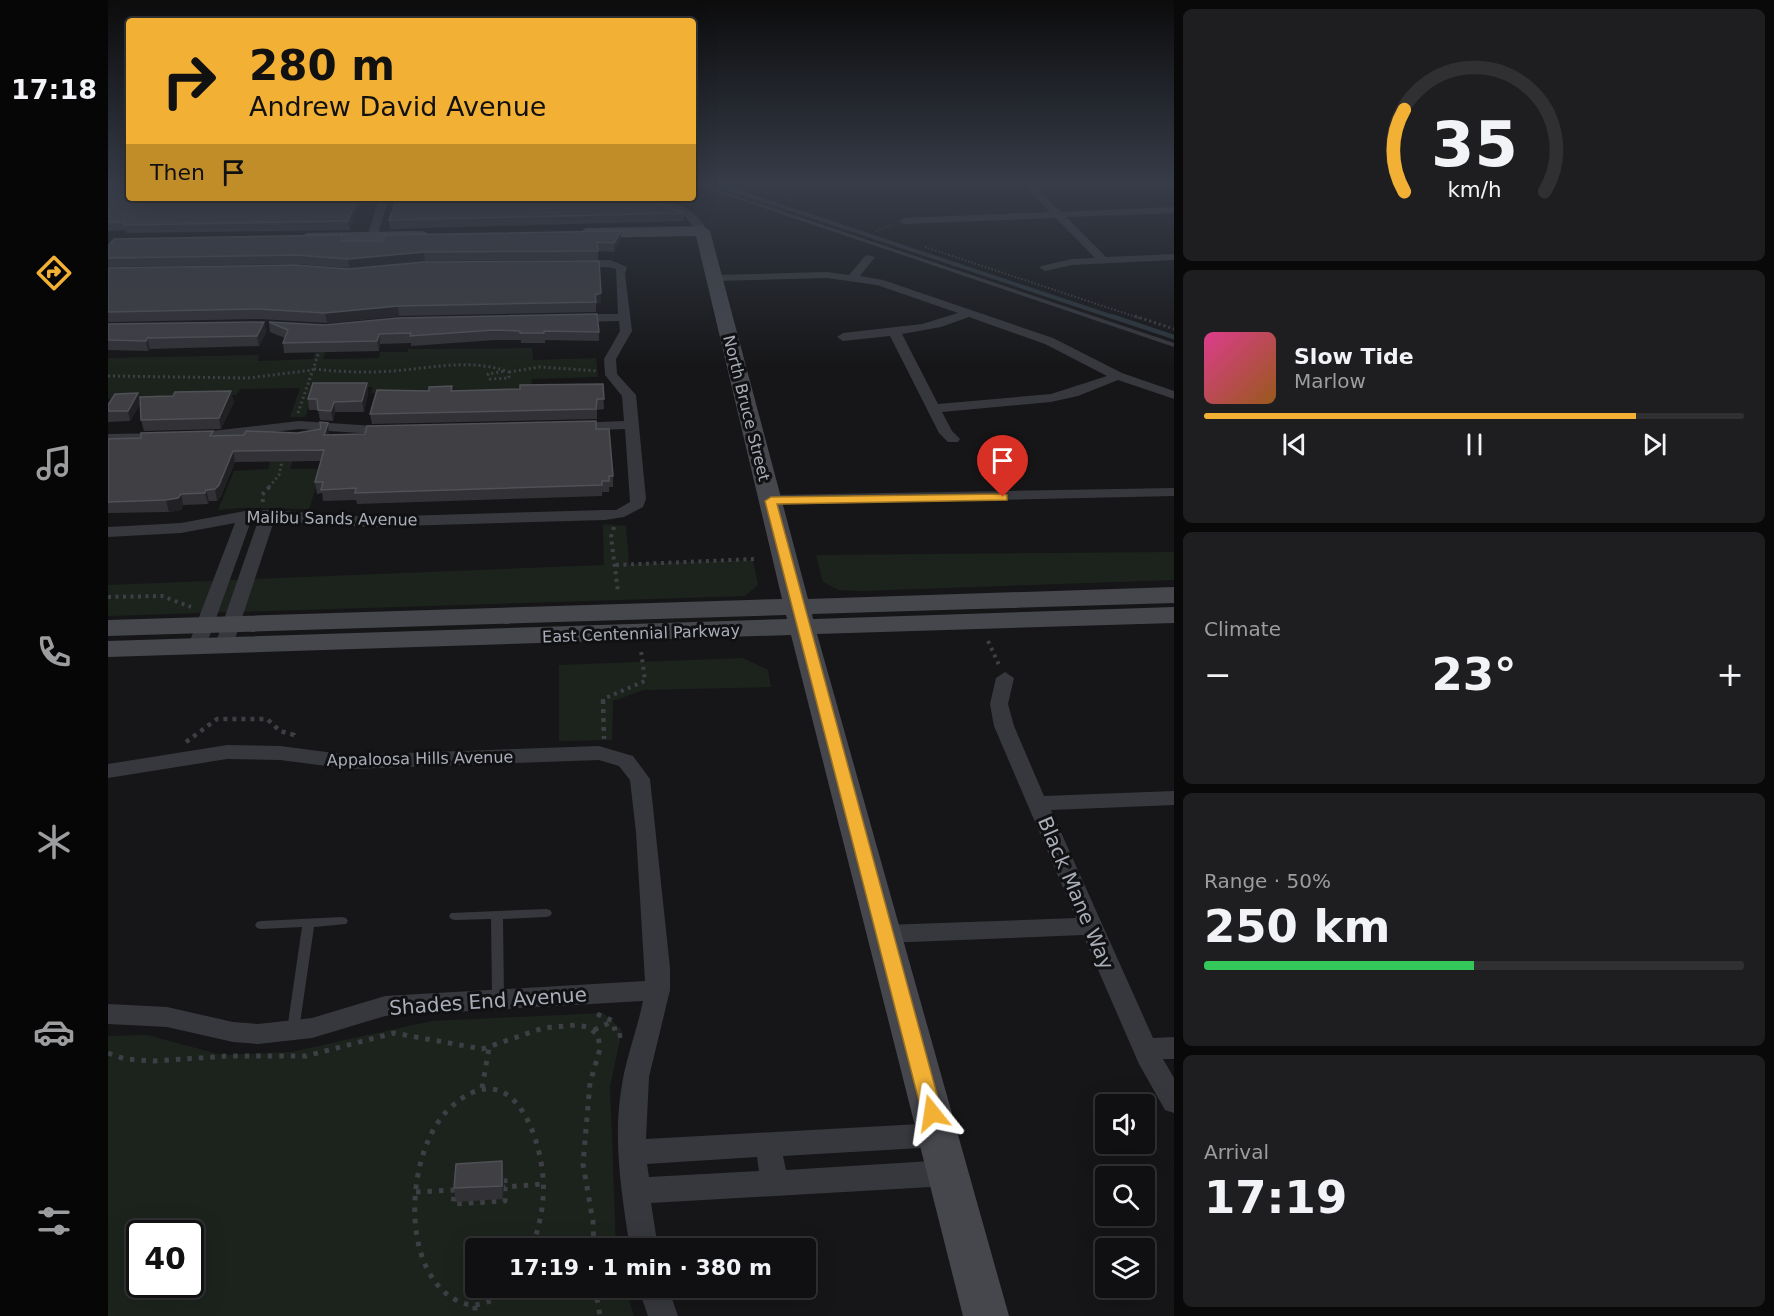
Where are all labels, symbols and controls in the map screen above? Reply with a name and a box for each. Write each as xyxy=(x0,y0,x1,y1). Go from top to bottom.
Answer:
text: 280 m xyxy=(249,41,395,90)
icon: right xyxy=(150,42,228,120)
text: 17:18 xyxy=(11,74,97,105)
text: Andrew David Avenue xyxy=(249,91,546,122)
text: 35 xyxy=(1431,108,1517,181)
icon: arrive xyxy=(217,156,250,189)
text: Then xyxy=(150,160,205,185)
text: km/h xyxy=(1447,178,1501,203)
icon: directions xyxy=(33,252,75,294)
street label: North Bruce Street xyxy=(719,333,774,483)
text: Slow Tide xyxy=(1294,344,1414,369)
text: Marlow xyxy=(1294,369,1366,393)
icon: previous xyxy=(1278,428,1311,461)
icon: pause xyxy=(1458,428,1491,461)
icon: next xyxy=(1638,428,1671,461)
pin xyxy=(977,435,1028,497)
icon: music xyxy=(33,442,75,484)
icon: arrive xyxy=(986,444,1019,477)
street label: Malibu Sands Avenue xyxy=(246,508,418,529)
text: Climate xyxy=(1204,617,1281,641)
street label: East Centennial Parkway xyxy=(542,621,740,646)
icon: phone xyxy=(33,631,75,673)
text: 23° xyxy=(1431,648,1517,701)
text: − xyxy=(1204,655,1232,694)
text: + xyxy=(1716,655,1744,694)
street label: Appaloosa Hills Avenue xyxy=(327,747,513,770)
street label: Black Mane Way xyxy=(1033,813,1119,973)
icon: climate xyxy=(33,821,75,863)
text: Range · 50% xyxy=(1204,869,1331,893)
text: 250 km xyxy=(1204,900,1390,953)
street label: Shades End Avenue xyxy=(388,982,588,1020)
icon: car xyxy=(33,1011,75,1053)
position arrow xyxy=(900,1081,964,1145)
map controls xyxy=(1095,1094,1155,1298)
button: sound xyxy=(1095,1094,1155,1154)
text: Arrival xyxy=(1204,1140,1269,1164)
button: search xyxy=(1095,1166,1155,1226)
text: 17:19 xyxy=(1204,1171,1347,1224)
icon: filters xyxy=(33,1200,75,1242)
speed limit sign: 40 xyxy=(126,1220,204,1298)
button: layers xyxy=(1095,1238,1155,1298)
text: 17:19 · 1 min · 380 m xyxy=(509,1255,772,1280)

